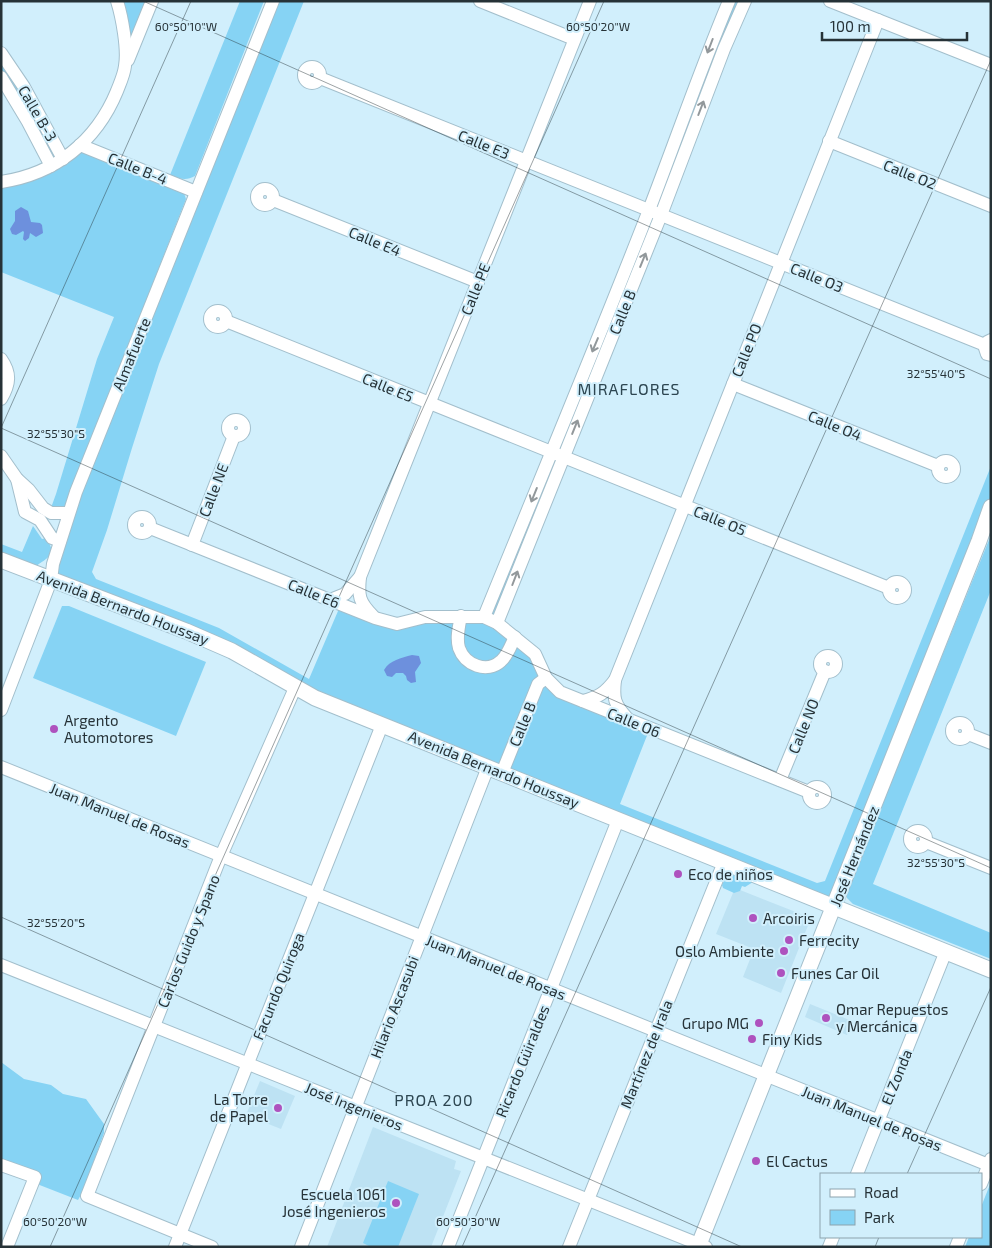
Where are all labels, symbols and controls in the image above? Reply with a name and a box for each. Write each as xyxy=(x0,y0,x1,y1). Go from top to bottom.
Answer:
scale bar xyxy=(822,10,967,42)
text: 100 m xyxy=(830,17,871,35)
text: 60°50'10"W xyxy=(155,19,217,33)
text: 60°50'20"W xyxy=(566,19,630,33)
one-way arrow xyxy=(705,38,714,53)
street label: Calle B-3 xyxy=(15,82,61,144)
one-way arrow xyxy=(697,101,707,116)
street label: Calle E3 xyxy=(456,126,512,162)
street label: Calle B-4 xyxy=(106,148,170,188)
street label: Calle O2 xyxy=(881,155,939,193)
street label: Calle E4 xyxy=(346,222,404,260)
one-way arrow xyxy=(638,253,648,268)
street label: Calle O3 xyxy=(788,258,846,296)
street label: Calle PE xyxy=(456,260,494,318)
street label: Calle B xyxy=(605,287,639,337)
street label: Almafuerte xyxy=(108,315,154,393)
street label: Calle PO xyxy=(727,321,765,379)
one-way arrow xyxy=(590,336,599,352)
text: 32°55'40"S xyxy=(907,366,966,380)
street label: Calle E5 xyxy=(360,369,416,405)
district label: MIRAFLORES xyxy=(577,379,681,398)
street label: Calle O4 xyxy=(806,406,864,444)
one-way arrow xyxy=(571,419,580,435)
text: 32°55'30"S xyxy=(27,426,85,440)
street label: Calle NE xyxy=(195,461,231,519)
one-way arrow xyxy=(529,487,538,502)
street label: Calle O5 xyxy=(691,501,749,539)
street label: Avenida Bernardo Houssay xyxy=(34,566,212,648)
one-way arrow xyxy=(511,570,520,586)
street label: Calle E6 xyxy=(286,575,342,611)
street label: Calle NO xyxy=(784,696,822,756)
street label: Calle B xyxy=(505,699,539,749)
street label: Calle O6 xyxy=(605,703,663,741)
place label: Argento Automotores xyxy=(64,711,154,746)
marker: Argento Automotores xyxy=(48,723,60,735)
street label: Avenida Bernardo Houssay xyxy=(406,726,582,812)
street label: Juan Manuel de Rosas xyxy=(47,779,193,851)
street label: José Hernández xyxy=(826,803,882,909)
text: 32°55'30"S xyxy=(907,855,965,869)
place label: Eco de niños xyxy=(688,865,773,883)
marker: Eco de niños xyxy=(672,868,684,880)
street label: Carlos Guido y Spano xyxy=(153,872,223,1010)
place label: Arcoiris xyxy=(763,909,815,927)
marker: Arcoiris xyxy=(747,912,759,924)
text: 32°55'20"S xyxy=(27,915,85,929)
street label: Facundo Quiroga xyxy=(248,930,309,1043)
street label: Juan Manuel de Rosas xyxy=(423,931,569,1003)
place label: Ferrecity xyxy=(799,931,860,949)
marker: Ferrecity xyxy=(783,934,795,946)
place label: Oslo Ambiente xyxy=(675,942,774,960)
marker: Oslo Ambiente xyxy=(778,945,790,957)
street label: Hilario Ascasubi xyxy=(366,953,422,1061)
place label: Funes Car Oil xyxy=(791,964,880,982)
marker: Funes Car Oil xyxy=(775,967,787,979)
street label: Martínez de Irala xyxy=(616,997,676,1111)
place label: Omar Repuestos y Mercánica xyxy=(836,1000,948,1035)
street label: Ricardo Güiraldes xyxy=(491,1002,553,1120)
marker: Omar Repuestos y Mercánica xyxy=(820,1012,832,1024)
place label: Grupo MG xyxy=(682,1014,749,1032)
marker: Grupo MG xyxy=(753,1017,765,1029)
place label: Finy Kids xyxy=(762,1030,822,1048)
marker: Finy Kids xyxy=(746,1033,758,1045)
street label: El Zonda xyxy=(877,1047,915,1107)
street label: José Ingenieros xyxy=(302,1078,406,1134)
street label: Juan Manuel de Rosas xyxy=(799,1082,945,1154)
place label: La Torre de Papel xyxy=(210,1090,269,1125)
district label: PROA 200 xyxy=(394,1090,474,1109)
marker: La Torre de Papel xyxy=(272,1102,284,1114)
place label: El Cactus xyxy=(766,1152,828,1170)
marker: El Cactus xyxy=(750,1155,762,1167)
legend xyxy=(820,1173,982,1238)
text: Road xyxy=(864,1183,899,1201)
place label: Escuela 1061 José Ingenieros xyxy=(282,1185,386,1220)
marker: Escuela 1061 José Ingenieros xyxy=(390,1197,402,1209)
text: Park xyxy=(864,1208,895,1226)
text: 60°50'20"W xyxy=(23,1214,87,1228)
text: 60°50'30"W xyxy=(436,1214,500,1228)

